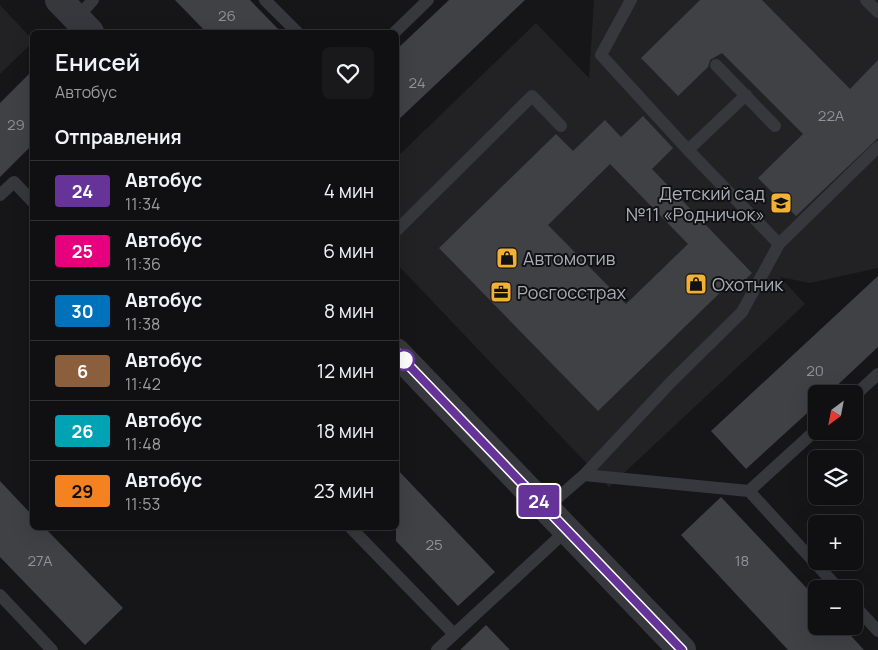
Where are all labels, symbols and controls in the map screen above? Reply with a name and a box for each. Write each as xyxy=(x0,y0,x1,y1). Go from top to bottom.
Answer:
house number: 26 xyxy=(218,5,236,26)
text: Енисей xyxy=(55,45,140,78)
button: heart xyxy=(322,47,374,99)
house number: 24 xyxy=(408,72,426,93)
text: Автобус xyxy=(55,81,117,103)
house number: 22А xyxy=(818,105,845,126)
house number: 29 xyxy=(7,114,25,135)
text: Отправления xyxy=(55,124,182,150)
text: Автобус xyxy=(125,167,202,193)
text: 4 мин xyxy=(324,178,374,204)
text: 24 xyxy=(72,179,93,203)
place label: Детский сад №11 «Родничок» xyxy=(626,181,765,226)
school or university icon: Детский сад №11 «Родничок» xyxy=(769,191,793,215)
text: 11:34 xyxy=(125,193,161,215)
text: Автобус xyxy=(125,227,202,253)
text: 6 мин xyxy=(323,238,374,264)
text: 25 xyxy=(72,239,93,263)
shop icon: Автомотив xyxy=(495,246,519,270)
place label: Автомотив xyxy=(523,246,616,270)
text: 11:36 xyxy=(125,253,161,275)
shop icon: Охотник xyxy=(684,272,708,296)
place label: Охотник xyxy=(712,272,784,296)
office icon: Росгосстрах xyxy=(489,280,513,304)
place label: Росгосстрах xyxy=(517,280,627,304)
text: Автобус xyxy=(125,287,202,313)
text: 8 мин xyxy=(324,298,374,324)
text: 30 xyxy=(71,299,94,323)
text: 11:38 xyxy=(125,313,160,335)
text: Автобус xyxy=(125,347,202,373)
unlabelled marker xyxy=(393,349,415,371)
text: 12 мин xyxy=(317,358,374,384)
text: 6 xyxy=(77,359,88,383)
house number: 20 xyxy=(806,360,824,381)
text: 11:42 xyxy=(125,373,161,395)
north arrow xyxy=(808,385,862,440)
map controls xyxy=(808,385,863,635)
text: Автобус xyxy=(125,407,202,433)
text: 18 мин xyxy=(317,418,374,444)
text: 26 xyxy=(72,419,93,443)
text: 11:48 xyxy=(125,433,161,455)
button: layers xyxy=(808,450,863,505)
text: Автобус xyxy=(125,467,202,493)
text: 23 мин xyxy=(314,478,374,504)
text: 29 xyxy=(72,479,93,503)
line badge: 24 xyxy=(516,485,562,517)
text: 24 xyxy=(528,489,550,513)
text: 11:53 xyxy=(125,493,160,515)
button: + xyxy=(808,515,863,570)
house number: 25 xyxy=(425,534,443,555)
house number: 27А xyxy=(28,550,53,571)
house number: 18 xyxy=(735,550,749,571)
button: − xyxy=(808,580,863,635)

